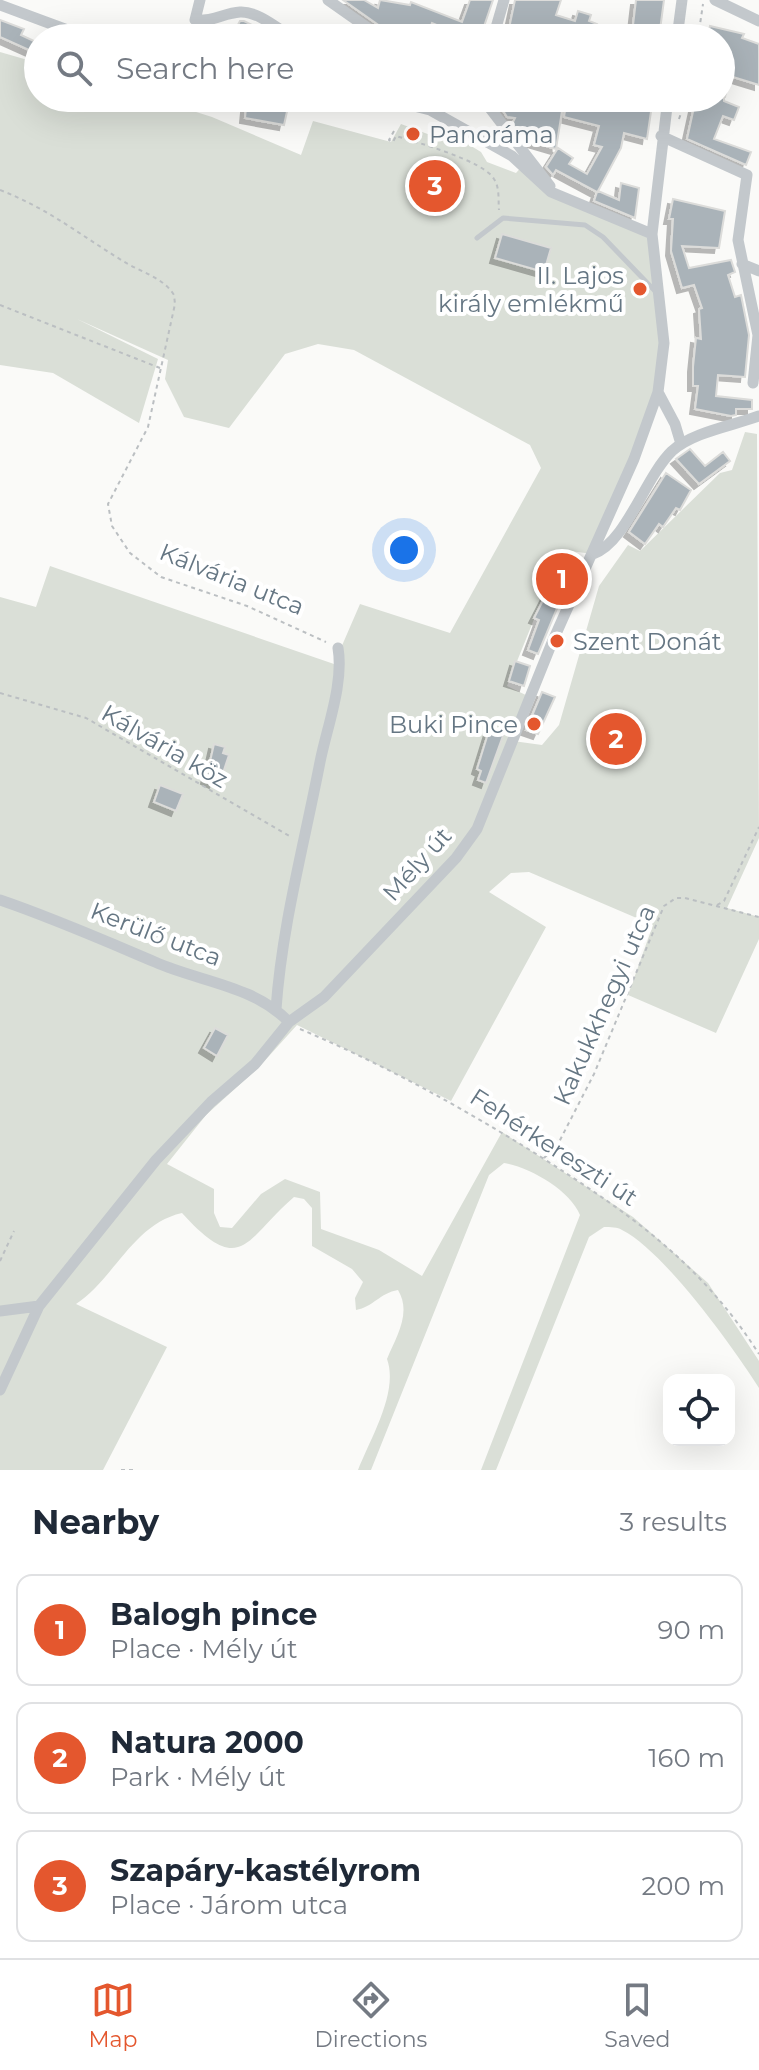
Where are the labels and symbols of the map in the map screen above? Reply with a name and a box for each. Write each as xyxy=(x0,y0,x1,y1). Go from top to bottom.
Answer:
place label: Panoráma xyxy=(429,120,554,149)
marker: Panoráma xyxy=(404,125,422,143)
pin: 3 xyxy=(409,156,461,216)
place label: II. Lajos király emlékmű xyxy=(438,261,624,318)
marker: II. Lajos király emlékmű xyxy=(631,280,649,298)
your location xyxy=(384,530,424,570)
street label: Kálvária utca xyxy=(155,537,309,621)
pin: 1 xyxy=(536,549,588,609)
place label: Szent Donát xyxy=(573,627,722,656)
marker: Szent Donát xyxy=(548,632,566,650)
street label: Kálvária köz xyxy=(97,698,233,794)
pin: 2 xyxy=(590,709,642,769)
place label: Buki Pince xyxy=(389,710,518,739)
marker: Buki Pince xyxy=(525,715,543,733)
street label: Mély út xyxy=(376,821,458,907)
street label: Kerülő utca xyxy=(87,896,225,972)
street label: Kakukkhegyi utca xyxy=(547,901,661,1109)
street label: Fehérkereszti út xyxy=(465,1082,643,1212)

